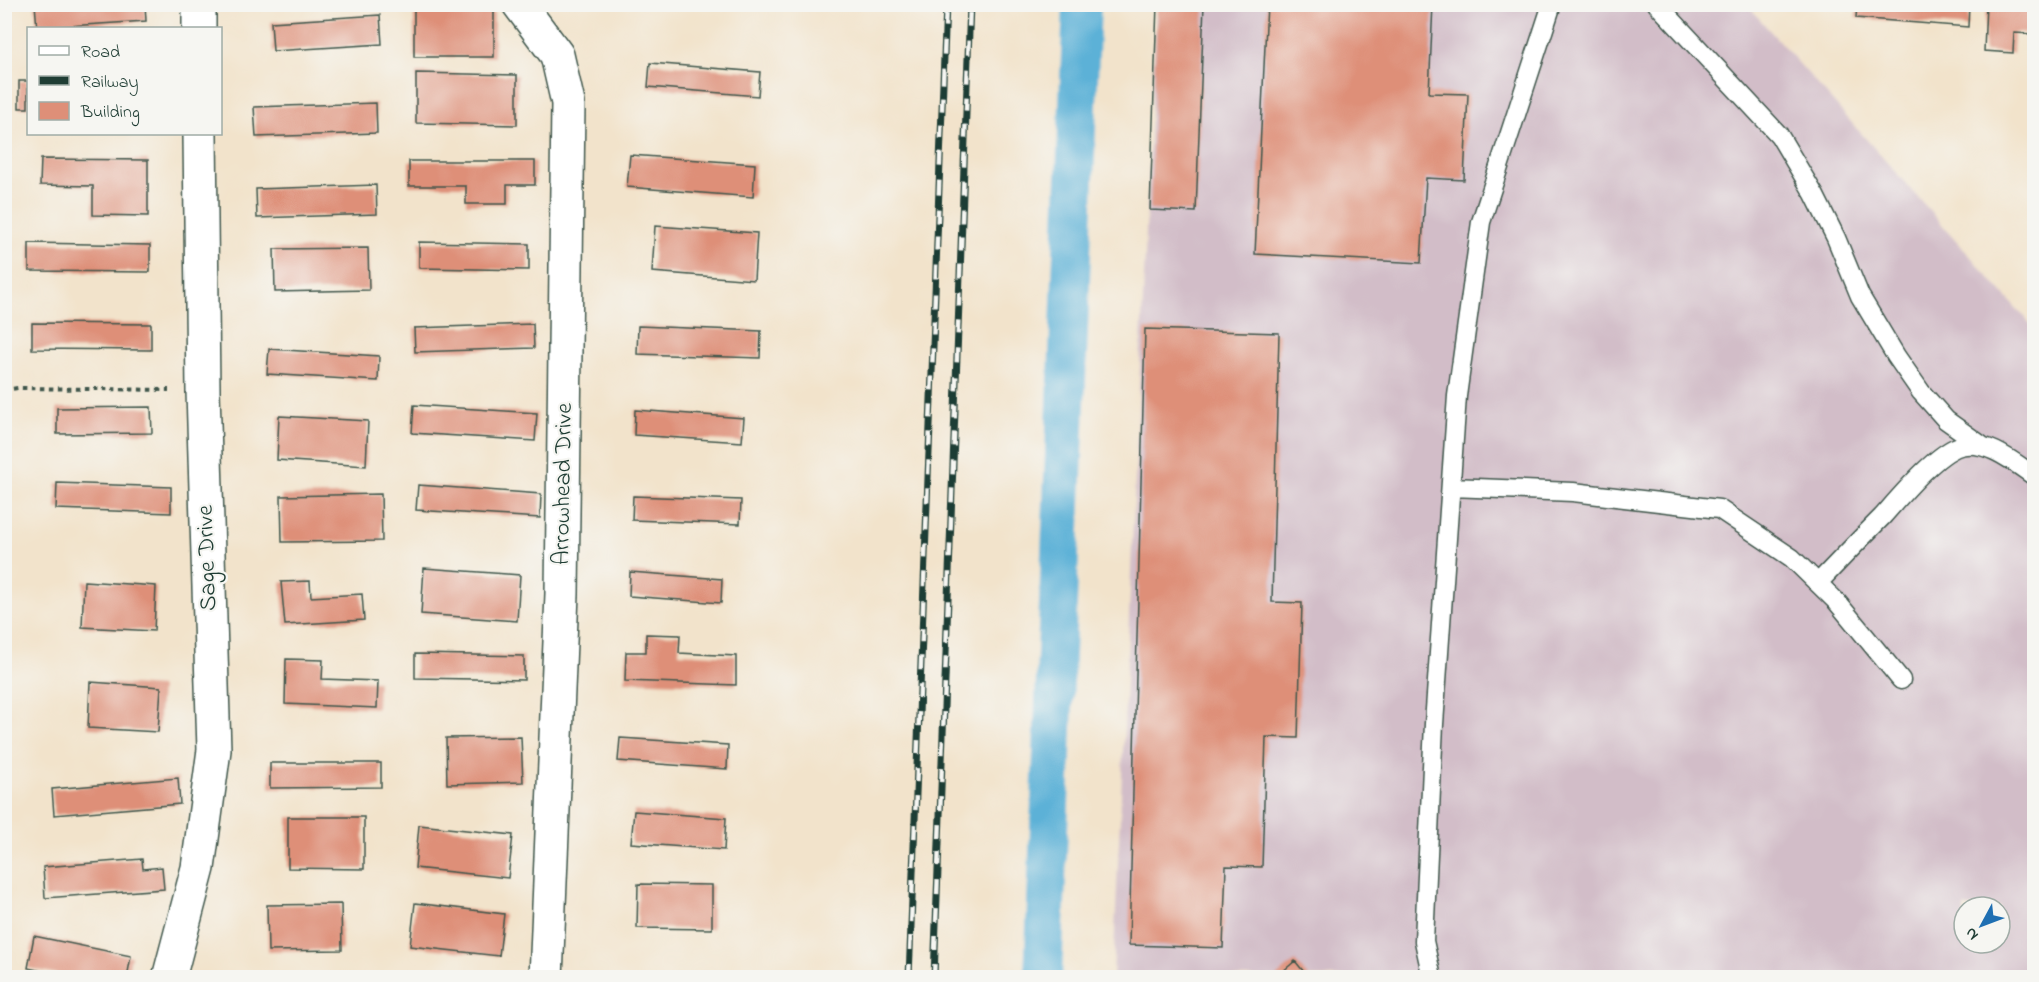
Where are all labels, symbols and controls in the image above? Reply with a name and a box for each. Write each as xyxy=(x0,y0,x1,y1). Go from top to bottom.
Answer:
legend xyxy=(27,27,222,135)
text: Road xyxy=(81,40,120,66)
text: Railway xyxy=(81,70,138,96)
text: Building xyxy=(80,100,140,127)
street label: Arrowhead Drive xyxy=(545,402,583,565)
street label: Sage Drive xyxy=(189,504,227,612)
north arrow xyxy=(1952,895,2012,955)
text: N xyxy=(1959,921,1985,945)

